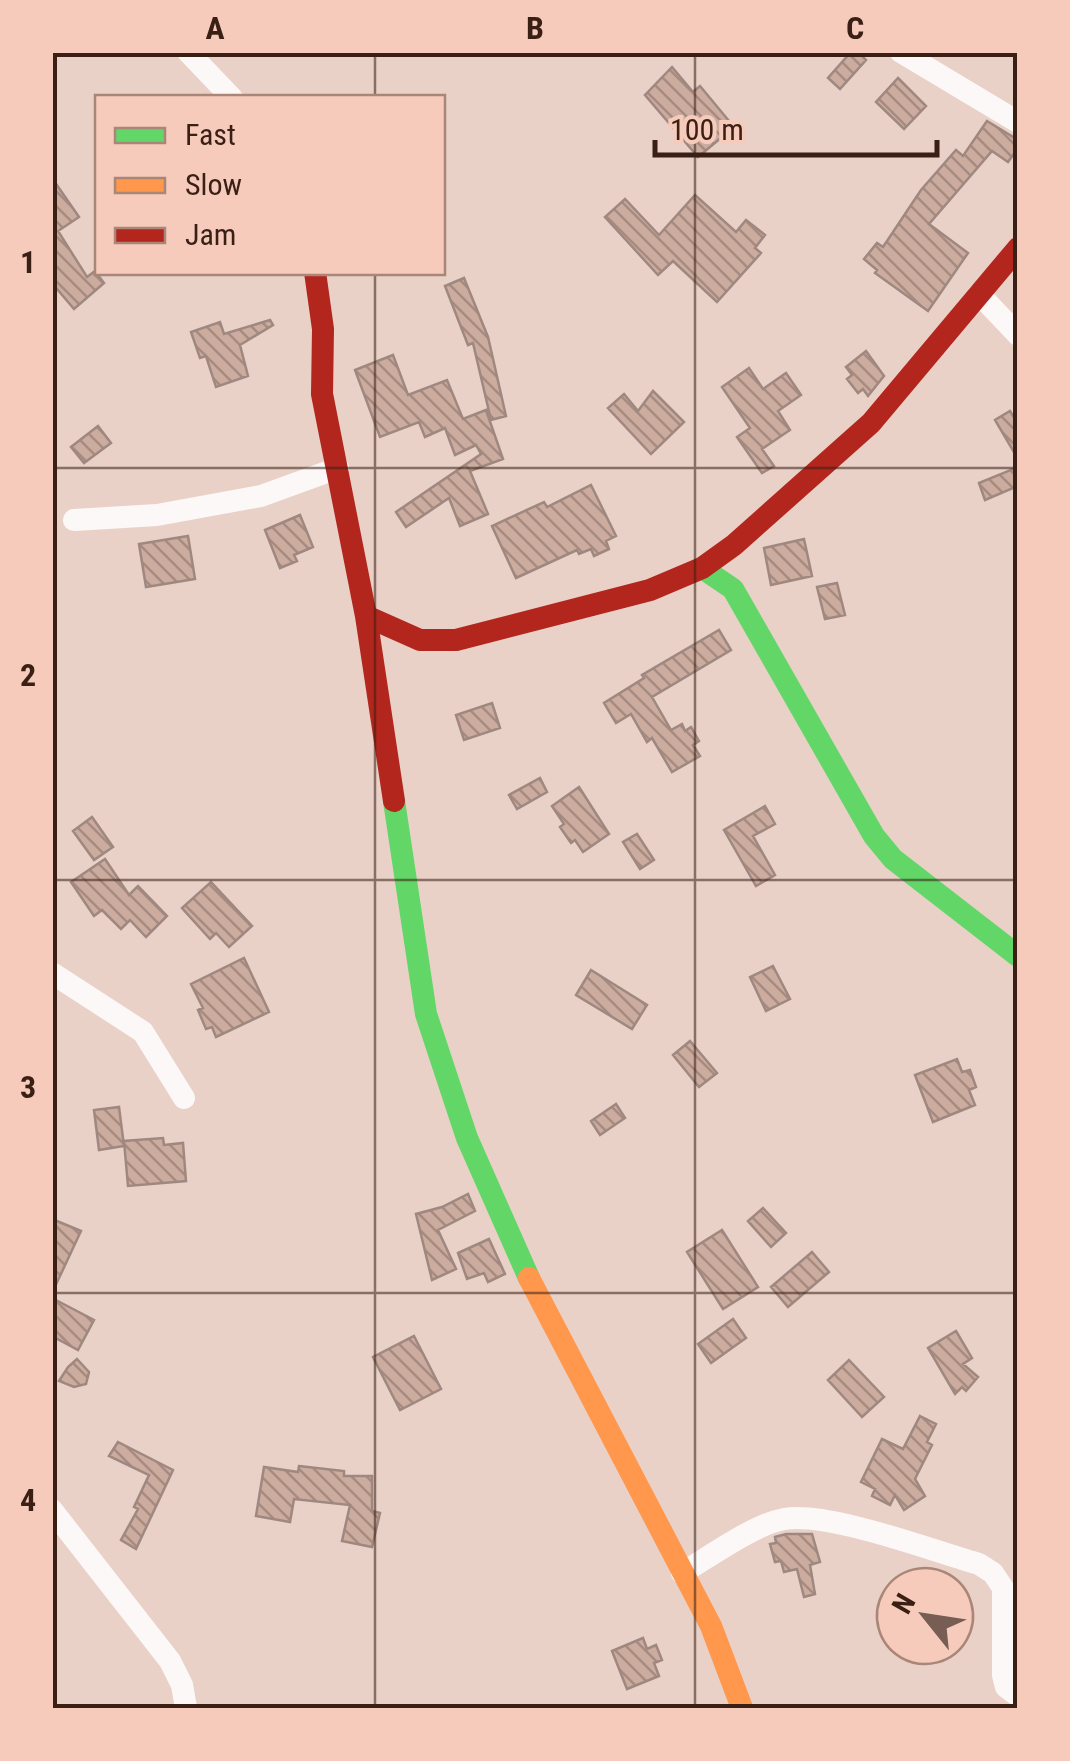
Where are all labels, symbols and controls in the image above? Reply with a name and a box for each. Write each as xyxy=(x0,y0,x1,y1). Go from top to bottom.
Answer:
text: A xyxy=(205,9,225,47)
text: B xyxy=(526,9,544,47)
text: C xyxy=(846,9,864,47)
legend xyxy=(95,95,445,275)
scale bar xyxy=(655,95,938,157)
text: 100 m xyxy=(670,112,744,147)
text: Fast xyxy=(185,117,236,152)
text: Slow xyxy=(185,167,242,202)
text: Jam xyxy=(185,217,236,252)
text: 1 xyxy=(20,243,36,281)
text: 2 xyxy=(20,656,36,694)
text: 3 xyxy=(20,1068,36,1106)
text: 4 xyxy=(20,1481,36,1519)
north arrow xyxy=(875,1566,975,1666)
text: N xyxy=(885,1588,922,1619)

